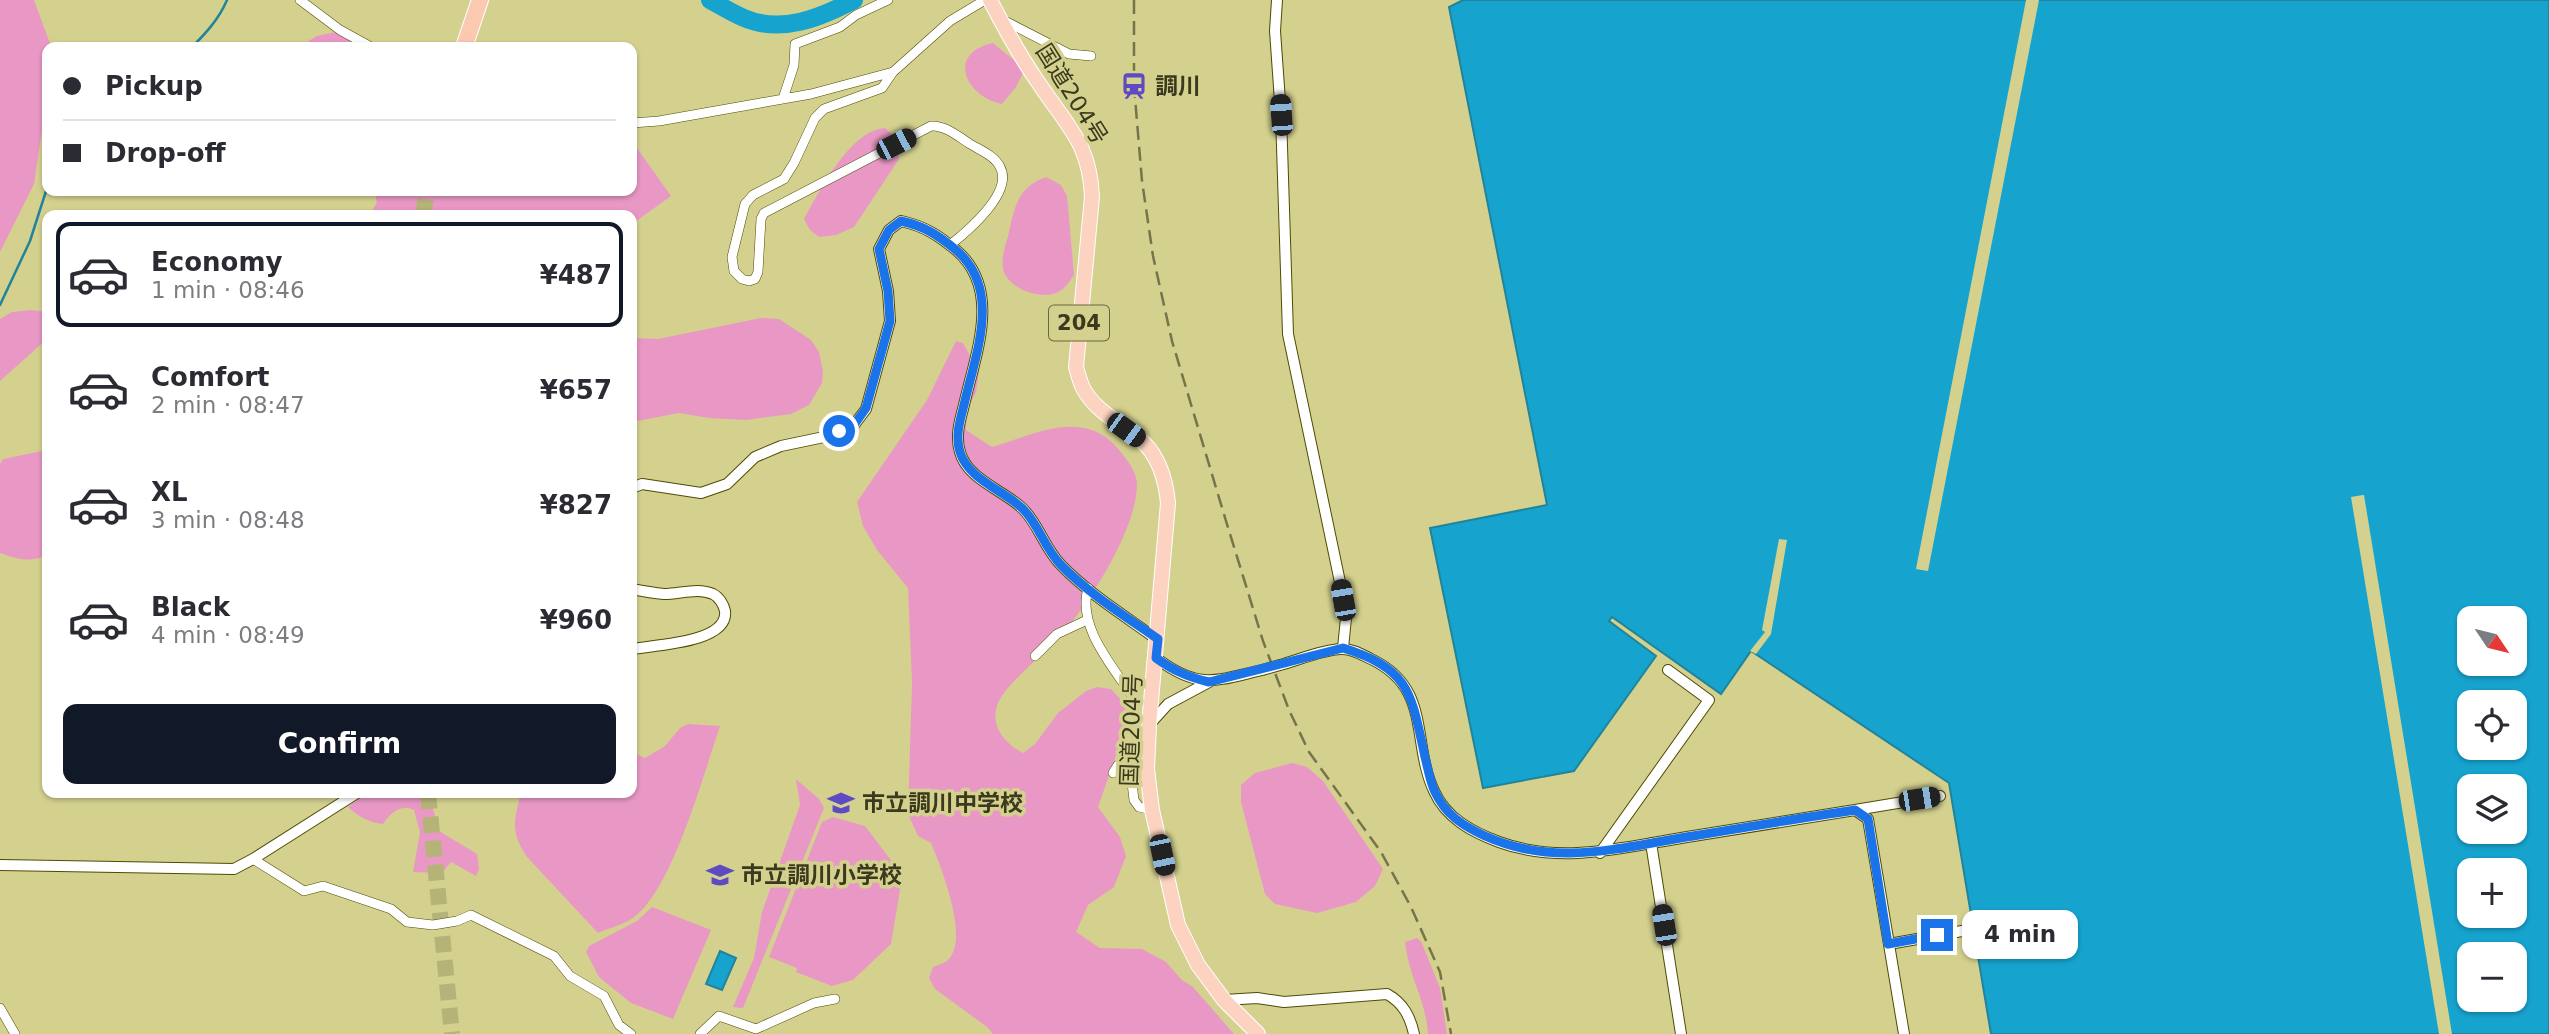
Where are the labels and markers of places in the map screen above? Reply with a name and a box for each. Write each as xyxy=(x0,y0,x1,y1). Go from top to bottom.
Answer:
station icon: 調川 xyxy=(1119,71,1149,101)
place label: 調川 xyxy=(1155,73,1201,99)
school or university icon: 市立調川中学校 xyxy=(826,788,856,818)
place label: 市立調川中学校 xyxy=(862,790,1023,816)
school or university icon: 市立調川小学校 xyxy=(705,860,735,890)
place label: 市立調川小学校 xyxy=(741,862,902,888)

